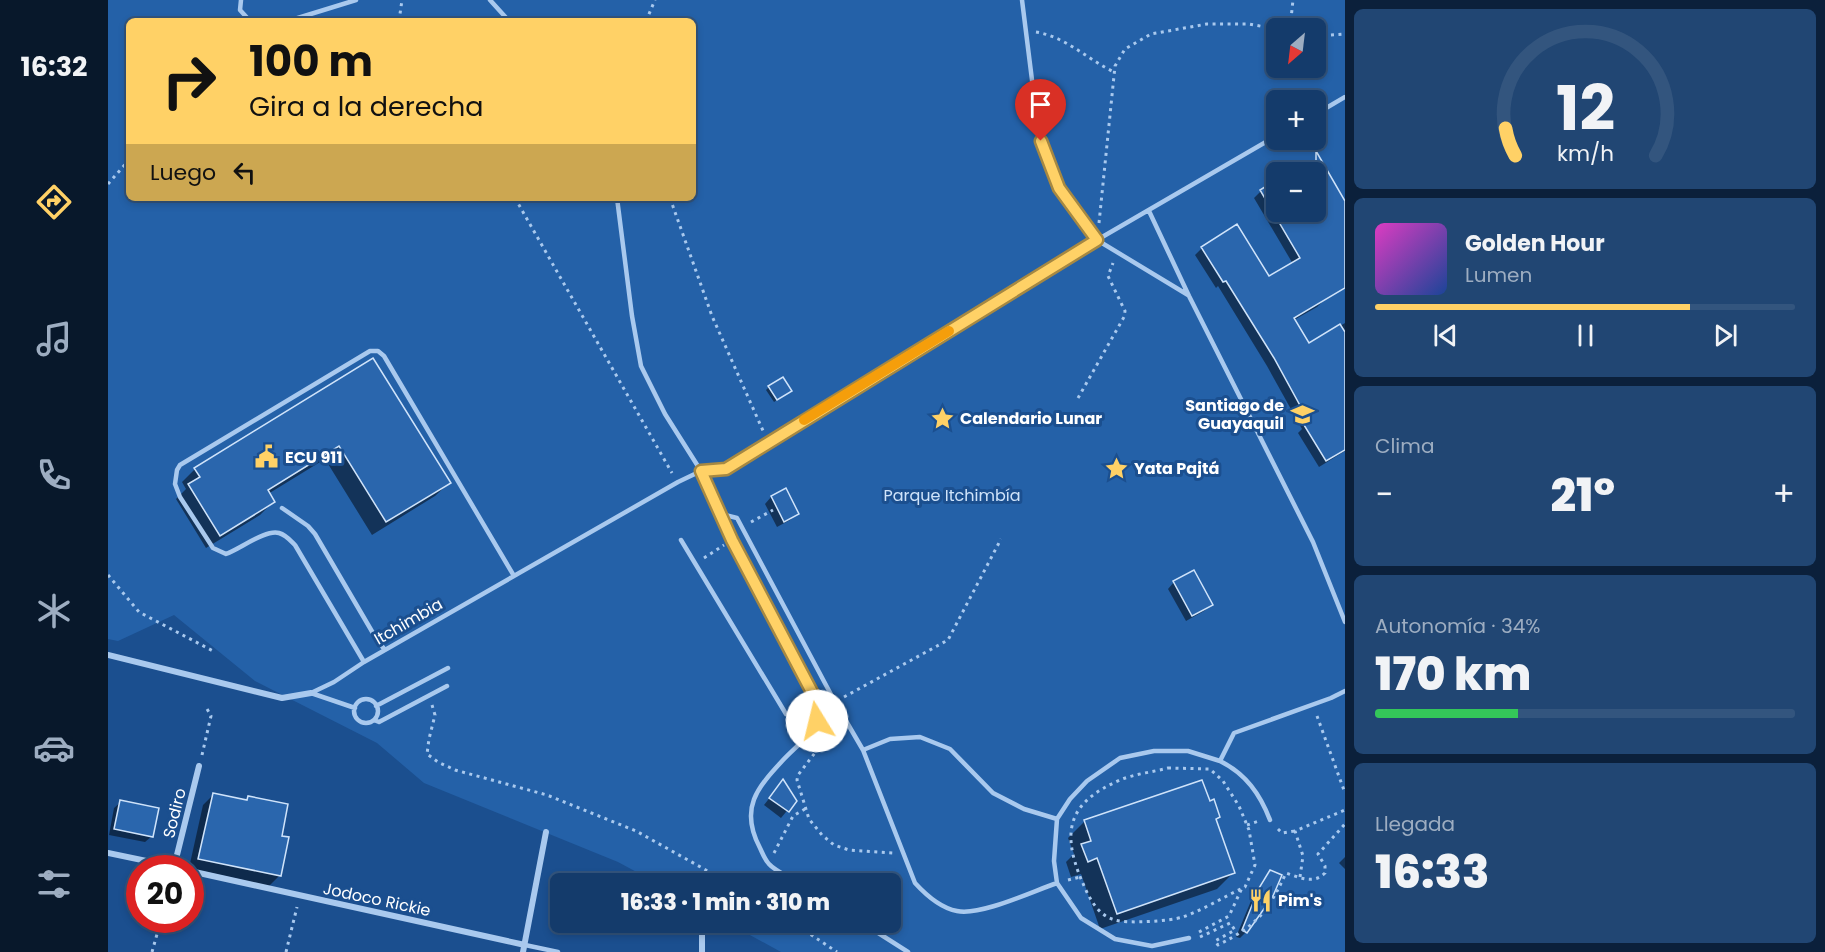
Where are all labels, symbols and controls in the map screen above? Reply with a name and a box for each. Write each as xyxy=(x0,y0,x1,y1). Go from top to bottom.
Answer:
north arrow xyxy=(1266,18,1326,78)
map controls xyxy=(1266,18,1326,222)
text: 100 m xyxy=(249,32,373,91)
icon: right xyxy=(150,42,228,120)
text: 16:32 xyxy=(21,48,87,85)
text: 12 xyxy=(1555,64,1615,152)
pin xyxy=(1015,79,1066,141)
text: Gira a la derecha xyxy=(249,88,483,125)
icon: arrive xyxy=(1024,88,1057,121)
button: + xyxy=(1266,90,1326,150)
text: km/h xyxy=(1556,138,1614,169)
icon: left xyxy=(228,156,261,189)
text: Luego xyxy=(150,157,216,188)
button: − xyxy=(1266,162,1326,222)
icon: directions xyxy=(33,181,75,223)
text: Golden Hour xyxy=(1465,228,1605,259)
text: Lumen xyxy=(1465,261,1532,289)
icon: music xyxy=(33,318,75,360)
icon: previous xyxy=(1429,319,1462,352)
icon: pause xyxy=(1569,319,1602,352)
icon: next xyxy=(1709,319,1742,352)
place label: Santiago de Guayaquil xyxy=(1185,394,1284,435)
school or university icon: Santiago de Guayaquil xyxy=(1289,401,1315,427)
place icon: Calendario Lunar xyxy=(929,405,955,431)
place label: Calendario Lunar xyxy=(960,407,1102,430)
text: Clima xyxy=(1375,432,1434,460)
public building icon: ECU 911 xyxy=(254,444,280,470)
place label: ECU 911 xyxy=(285,446,342,469)
icon: phone xyxy=(33,454,75,496)
place icon: Yata Pajtá xyxy=(1103,455,1129,481)
place label: Yata Pajtá xyxy=(1134,457,1219,480)
text: 21° xyxy=(1551,464,1615,527)
text: − xyxy=(1375,471,1393,518)
text: + xyxy=(1772,471,1795,518)
park label: Parque Itchimbía xyxy=(884,484,1021,507)
icon: climate xyxy=(33,590,75,632)
street label: Itchimbia xyxy=(370,593,447,650)
text: Autonomía · 34% xyxy=(1375,612,1540,640)
text: 170 km xyxy=(1375,643,1531,706)
position arrow xyxy=(785,689,849,753)
icon: car xyxy=(33,727,75,769)
street label: Sodiro xyxy=(157,786,192,840)
text: Llegada xyxy=(1375,810,1455,838)
text: 16:33 xyxy=(1375,841,1489,904)
speed limit sign: 20 xyxy=(126,855,204,933)
icon: filters xyxy=(33,863,75,905)
street label: Jodoco Rickie xyxy=(321,877,433,922)
text: 16:33 · 1 min · 310 m xyxy=(621,887,830,918)
restaurant icon: Pim's xyxy=(1247,887,1273,913)
place label: Pim's xyxy=(1278,889,1322,912)

